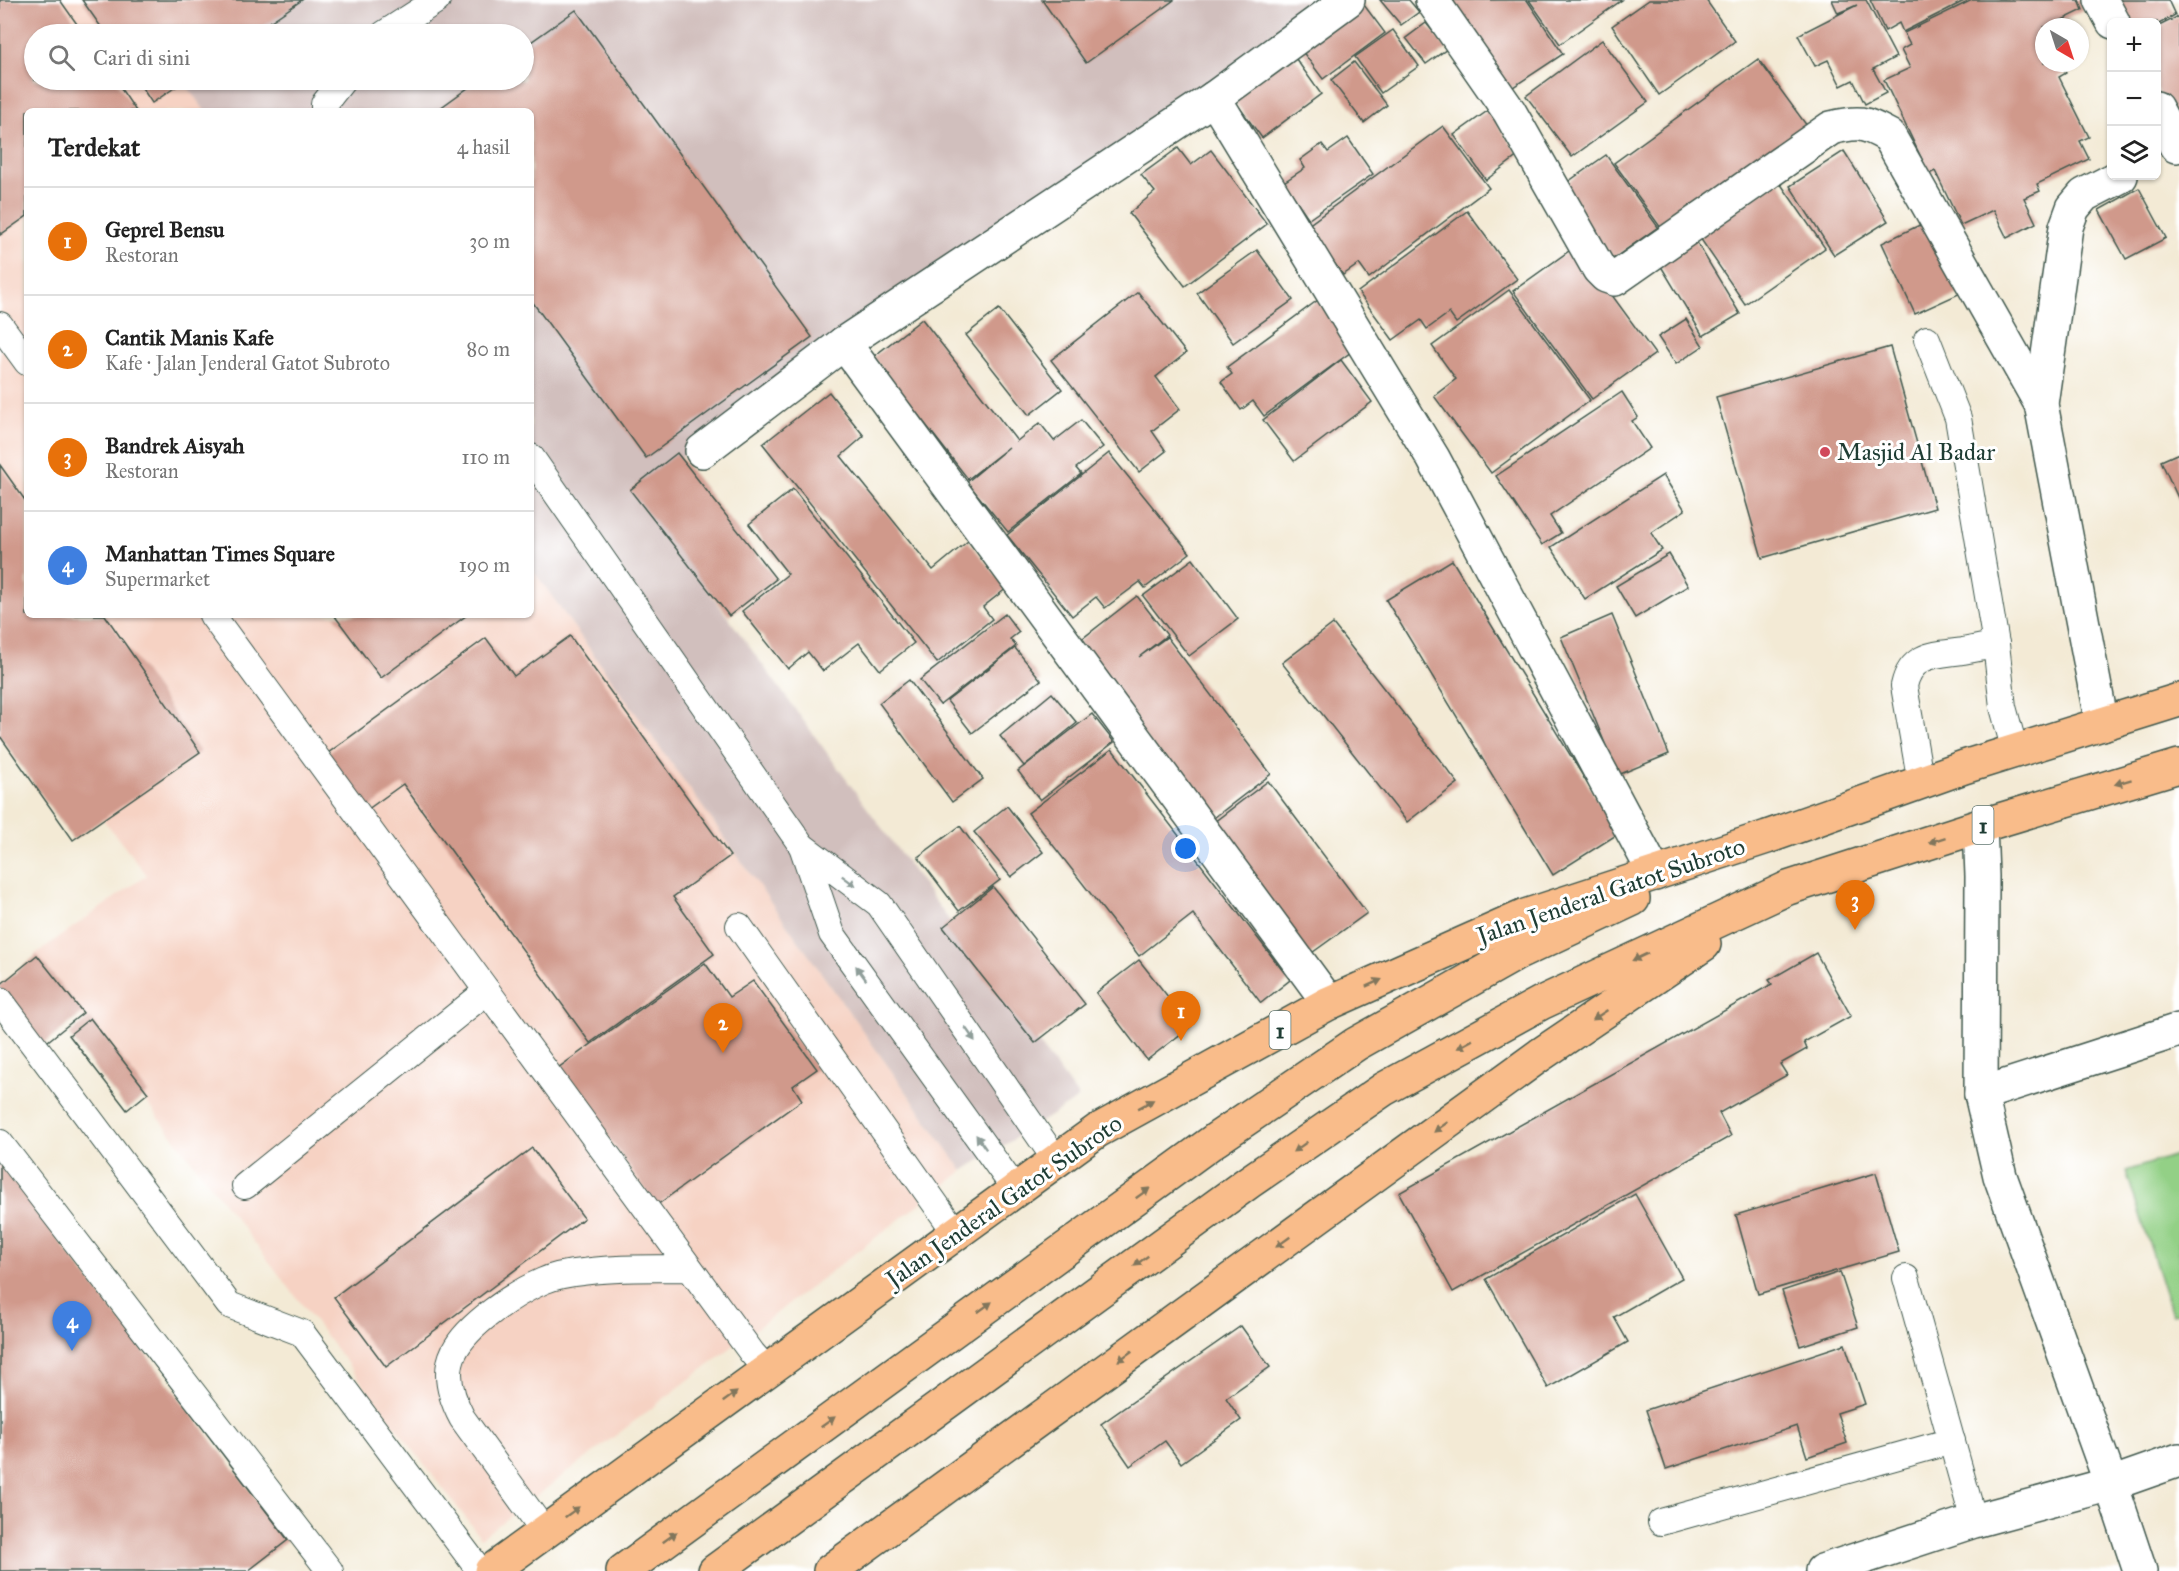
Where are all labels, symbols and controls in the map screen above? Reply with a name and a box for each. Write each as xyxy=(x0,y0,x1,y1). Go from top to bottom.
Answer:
north arrow xyxy=(2035,18,2089,72)
map controls xyxy=(2107,18,2161,180)
button: + xyxy=(2107,18,2161,72)
search box xyxy=(24,24,534,90)
icon: search xyxy=(45,41,78,74)
text: Cari di sini xyxy=(93,44,190,71)
button: − xyxy=(2107,72,2161,126)
button: layers xyxy=(2107,126,2161,180)
text: Terdekat xyxy=(48,131,140,163)
text: 4 hasil xyxy=(457,135,510,159)
text: Geprel Bensu xyxy=(105,216,224,243)
text: 1 xyxy=(64,229,71,253)
text: 30 m xyxy=(469,229,510,253)
text: Restoran xyxy=(105,243,179,267)
text: Cantik Manis Kafe xyxy=(105,324,274,351)
text: 2 xyxy=(63,337,72,361)
text: 80 m xyxy=(467,337,510,361)
text: Kafe · Jalan Jenderal Gatot Subroto xyxy=(105,351,390,375)
text: Bandrek Aisyah xyxy=(105,432,245,459)
place label: Masjid Al Badar xyxy=(1837,437,1995,467)
text: 3 xyxy=(64,445,72,469)
text: 110 m xyxy=(462,445,510,469)
marker: Masjid Al Badar xyxy=(1818,445,1832,459)
text: Restoran xyxy=(105,459,179,483)
text: Manhattan Times Square xyxy=(105,540,335,567)
text: 4 xyxy=(62,553,73,577)
text: 190 m xyxy=(459,553,510,577)
text: Supermarket xyxy=(105,567,210,591)
one-way arrow xyxy=(2114,778,2132,787)
road number: 1 xyxy=(1972,806,1994,844)
street label: Jalan Jenderal Gatot Subroto xyxy=(1470,831,1749,952)
your location xyxy=(1171,834,1200,863)
one-way arrow xyxy=(1928,835,1946,845)
one-way arrow xyxy=(842,875,857,887)
pin: 3 xyxy=(1836,880,1874,930)
one-way arrow xyxy=(1631,952,1648,961)
one-way arrow xyxy=(855,966,867,981)
one-way arrow xyxy=(1365,978,1383,987)
pin: 1 xyxy=(1162,992,1200,1041)
pin: 2 xyxy=(704,1004,742,1053)
one-way arrow xyxy=(1592,1009,1608,1020)
road number: 1 xyxy=(1270,1011,1290,1049)
one-way arrow xyxy=(964,1026,975,1042)
one-way arrow xyxy=(1457,1039,1474,1049)
one-way arrow xyxy=(1138,1098,1154,1109)
street label: Jalan Jenderal Gatot Subroto xyxy=(878,1108,1128,1296)
one-way arrow xyxy=(1433,1121,1449,1133)
one-way arrow xyxy=(975,1134,987,1150)
one-way arrow xyxy=(1292,1141,1308,1152)
one-way arrow xyxy=(1135,1187,1151,1199)
one-way arrow xyxy=(1276,1236,1292,1248)
one-way arrow xyxy=(1134,1254,1149,1266)
pin: 4 xyxy=(52,1302,92,1351)
one-way arrow xyxy=(978,1302,993,1314)
one-way arrow xyxy=(1118,1350,1134,1362)
one-way arrow xyxy=(722,1392,737,1404)
one-way arrow xyxy=(819,1416,835,1428)
one-way arrow xyxy=(563,1506,579,1518)
one-way arrow xyxy=(662,1531,677,1543)

